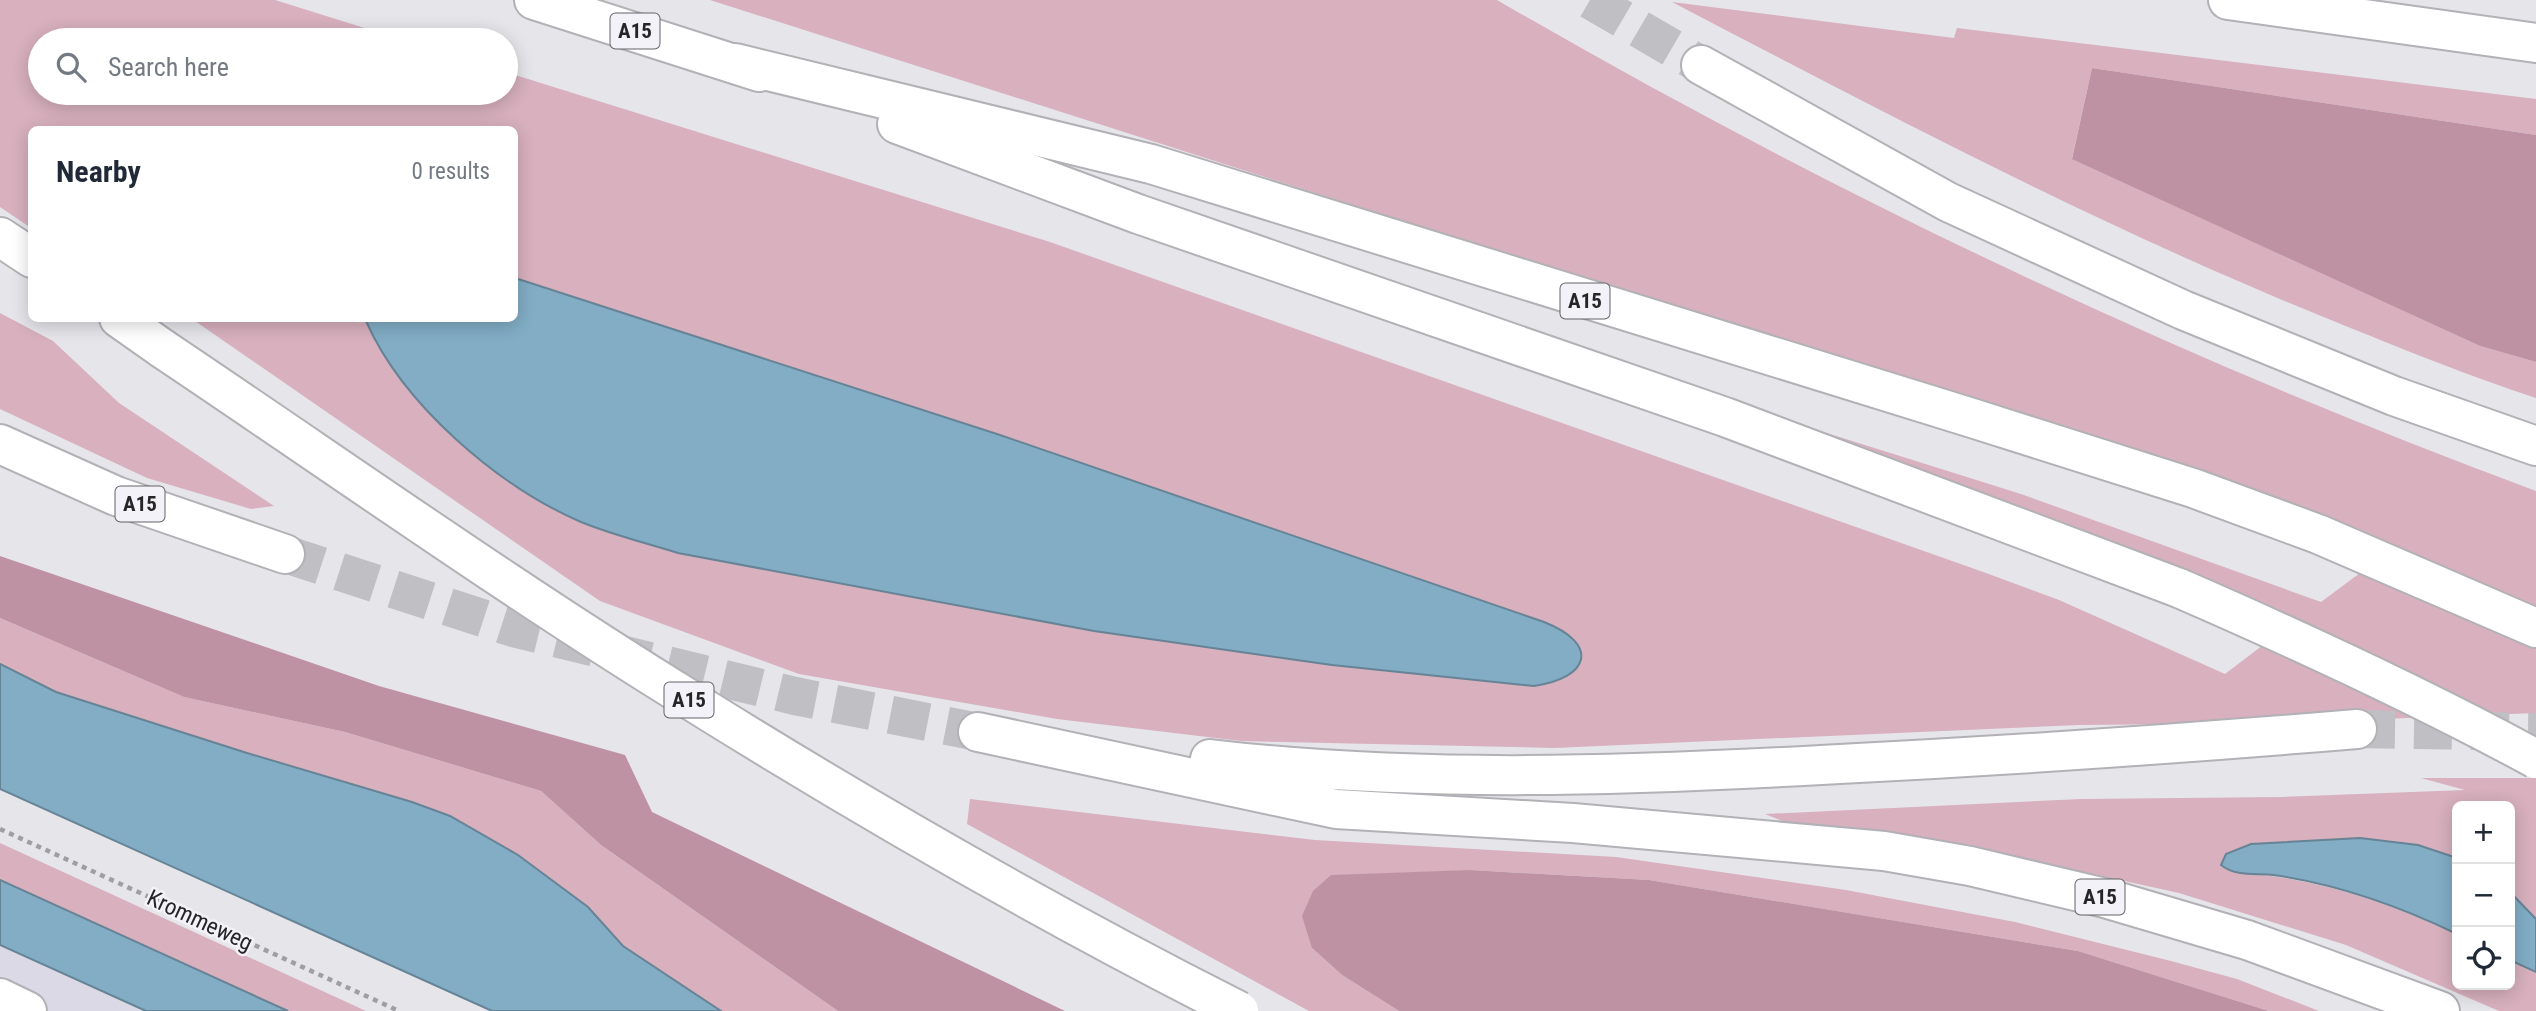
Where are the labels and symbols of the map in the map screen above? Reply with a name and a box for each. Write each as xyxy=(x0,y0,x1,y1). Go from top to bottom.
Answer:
road number: A15 xyxy=(610,14,660,48)
road number: A15 xyxy=(1560,284,1610,318)
road number: A15 xyxy=(116,486,164,522)
road number: A15 xyxy=(664,682,714,718)
road number: A15 xyxy=(2076,880,2124,914)
street label: Krommeweg xyxy=(143,884,257,957)

